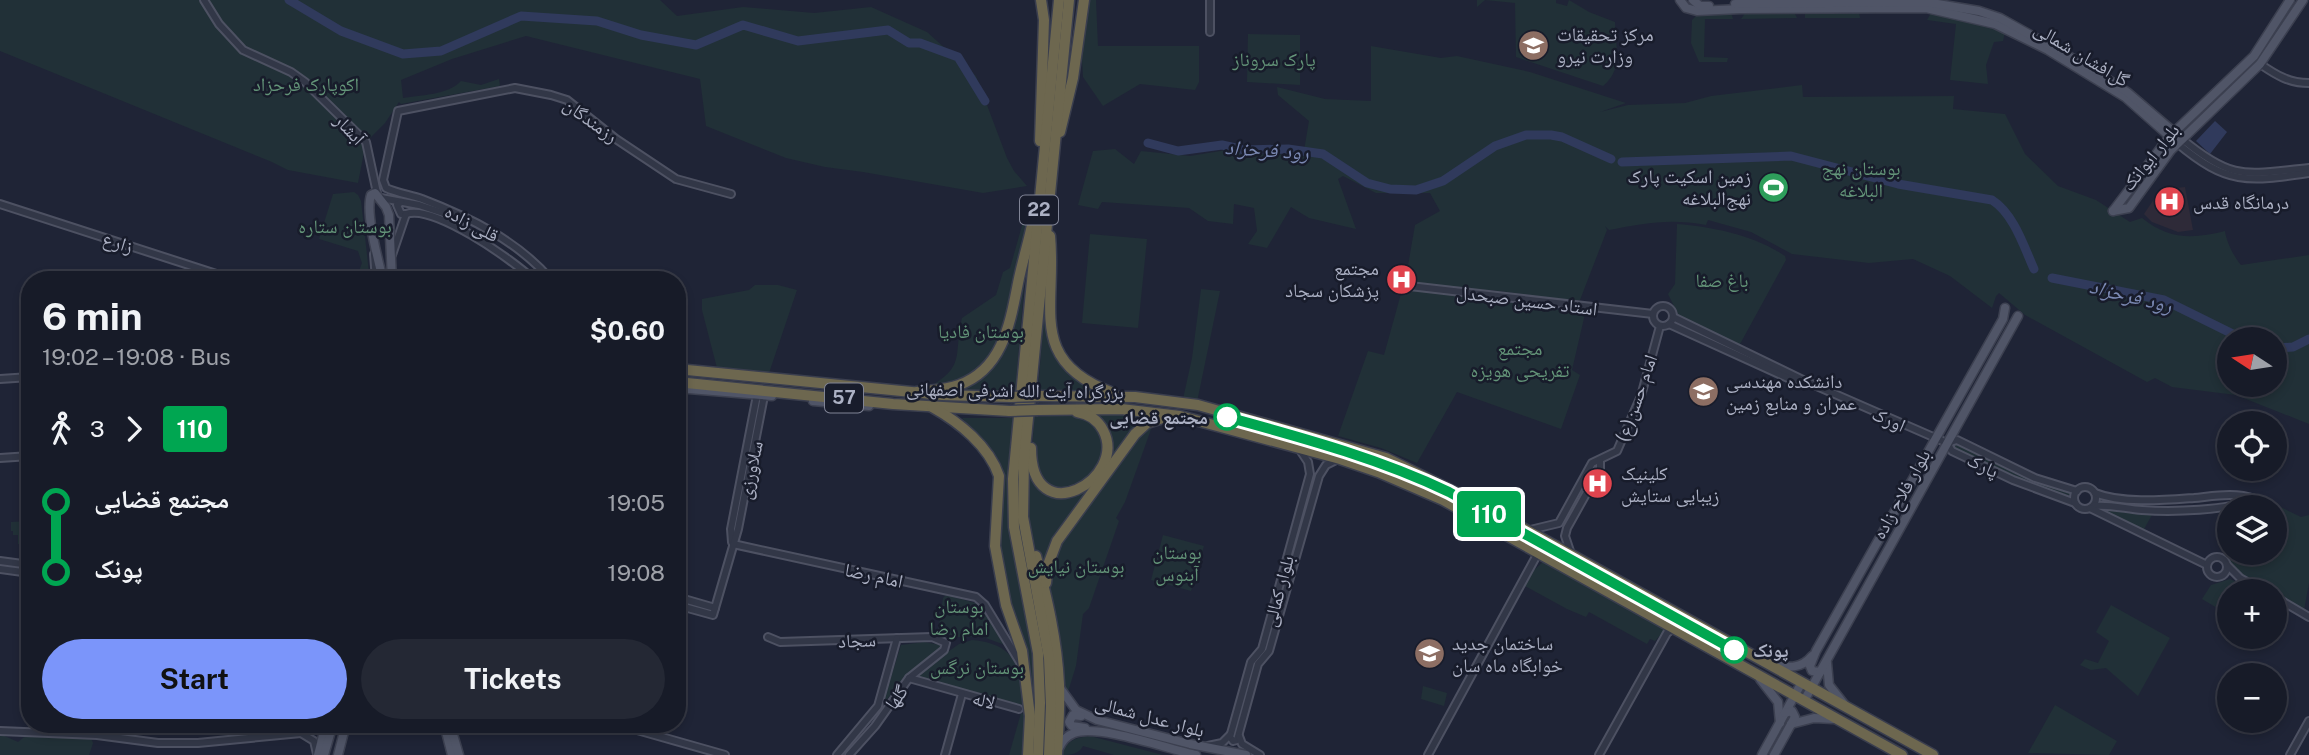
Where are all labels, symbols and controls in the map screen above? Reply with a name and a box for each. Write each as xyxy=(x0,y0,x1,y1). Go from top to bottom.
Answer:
street label: گل‌افشان شمالی xyxy=(2030,17,2134,92)
place label: مرکز تحقیقات وزارت نیرو xyxy=(1557,23,1654,68)
school or university icon: مرکز تحقیقات وزارت نیرو xyxy=(1517,28,1551,62)
park label: پارک سروناز xyxy=(1231,48,1316,71)
park label: اکوپارک فرحزاد xyxy=(253,73,359,96)
street label: رزمندگان xyxy=(559,93,622,148)
street label: آبشار xyxy=(329,108,371,151)
street label: بلوار ایوانک xyxy=(2116,119,2184,196)
water label: رود فرحزاد xyxy=(1224,134,1310,165)
park label: بوستان نهج البلاغه xyxy=(1821,157,1901,202)
place label: زمین اسکیت پارک نهج‌البلاغه xyxy=(1627,165,1751,211)
sports icon: زمین اسکیت پارک نهج‌البلاغه xyxy=(1757,170,1791,204)
hospital icon: درمانگاه قدس xyxy=(2153,185,2187,219)
place label: درمانگاه قدس xyxy=(2193,191,2289,214)
road number: 22 xyxy=(1020,196,1058,224)
street label: قلی زاده xyxy=(441,200,503,247)
park label: بوستان ستاره xyxy=(298,215,392,238)
street label: زارع xyxy=(100,227,136,258)
place label: مجتمع پزشکان سجاد xyxy=(1285,257,1379,302)
hospital icon: مجتمع پزشکان سجاد xyxy=(1385,262,1419,296)
park label: باغ صفا xyxy=(1695,269,1749,292)
water label: رود فرحزاد xyxy=(2087,273,2175,318)
street label: استاد حسین صبحدل xyxy=(1455,280,1599,321)
text: 6 min xyxy=(42,294,143,339)
text: $0.60 xyxy=(590,315,665,346)
park label: بوستان فادیا xyxy=(938,320,1024,343)
north arrow xyxy=(2217,327,2287,397)
map controls xyxy=(2217,327,2287,733)
park label: مجتمع تفریحی هویزه xyxy=(1471,337,1570,382)
text: 19:02 – 19:08 · Bus xyxy=(42,343,231,370)
street label: امام حسن(ع) xyxy=(1611,351,1664,445)
place label: دانشکده مهندسی عمران و منابع زمین xyxy=(1726,370,1857,416)
school or university icon: دانشکده مهندسی عمران و منابع زمین xyxy=(1686,375,1720,409)
street label: بزرگراه آیت الله اشرفی اصفهانی xyxy=(906,377,1124,404)
road number: 57 xyxy=(825,384,863,412)
street label: اورک xyxy=(1868,402,1909,437)
marker: مجتمع قضایی xyxy=(1214,404,1240,430)
place label: مجتمع قضایی xyxy=(1109,406,1208,430)
icon: walk xyxy=(42,410,80,448)
icon: forward xyxy=(115,410,153,448)
button: locate xyxy=(2217,411,2287,481)
text: 3 xyxy=(90,415,105,442)
text: 110 xyxy=(177,415,213,443)
street label: سلاورزی xyxy=(733,439,768,502)
street label: بلوار فلاح زاده xyxy=(1867,445,1935,543)
street label: پارک xyxy=(1963,448,2002,483)
place label: کلینیک زیبایی ستایش xyxy=(1621,462,1719,507)
hospital icon: کلینیک زیبایی ستایش xyxy=(1581,467,1615,501)
text: مجتمع قضایی xyxy=(94,483,229,514)
text: 19:05 xyxy=(607,489,665,516)
line badge: 110 xyxy=(1449,491,1529,537)
button: layers xyxy=(2217,495,2287,565)
text: 110 xyxy=(1471,500,1507,528)
park label: بوستان آبنوس xyxy=(1152,541,1202,586)
text: پونک xyxy=(94,553,143,584)
street label: بلوار کمالی xyxy=(1258,553,1299,629)
park label: بوستان نیایش xyxy=(1028,555,1124,578)
street label: امام رضا xyxy=(842,558,905,595)
text: 19:08 xyxy=(607,559,665,586)
button: + xyxy=(2217,579,2287,649)
park label: بوستان امام رضا xyxy=(930,595,988,642)
street label: سجاد xyxy=(838,628,876,652)
place label: ساختمان جدید خوابگاه ماه سان xyxy=(1452,632,1563,677)
school or university icon: ساختمان جدید خوابگاه ماه سان xyxy=(1412,637,1446,671)
marker: پونک xyxy=(1721,637,1747,663)
button: Start xyxy=(42,639,347,719)
button: Tickets xyxy=(361,639,665,719)
place label: پونک xyxy=(1753,639,1789,662)
park label: بوستان نرگس xyxy=(930,656,1024,679)
button: − xyxy=(2217,663,2287,733)
street label: گلها xyxy=(880,680,913,714)
street label: لاله xyxy=(970,686,998,714)
street label: بلوار عدل شمالی xyxy=(1093,691,1207,742)

